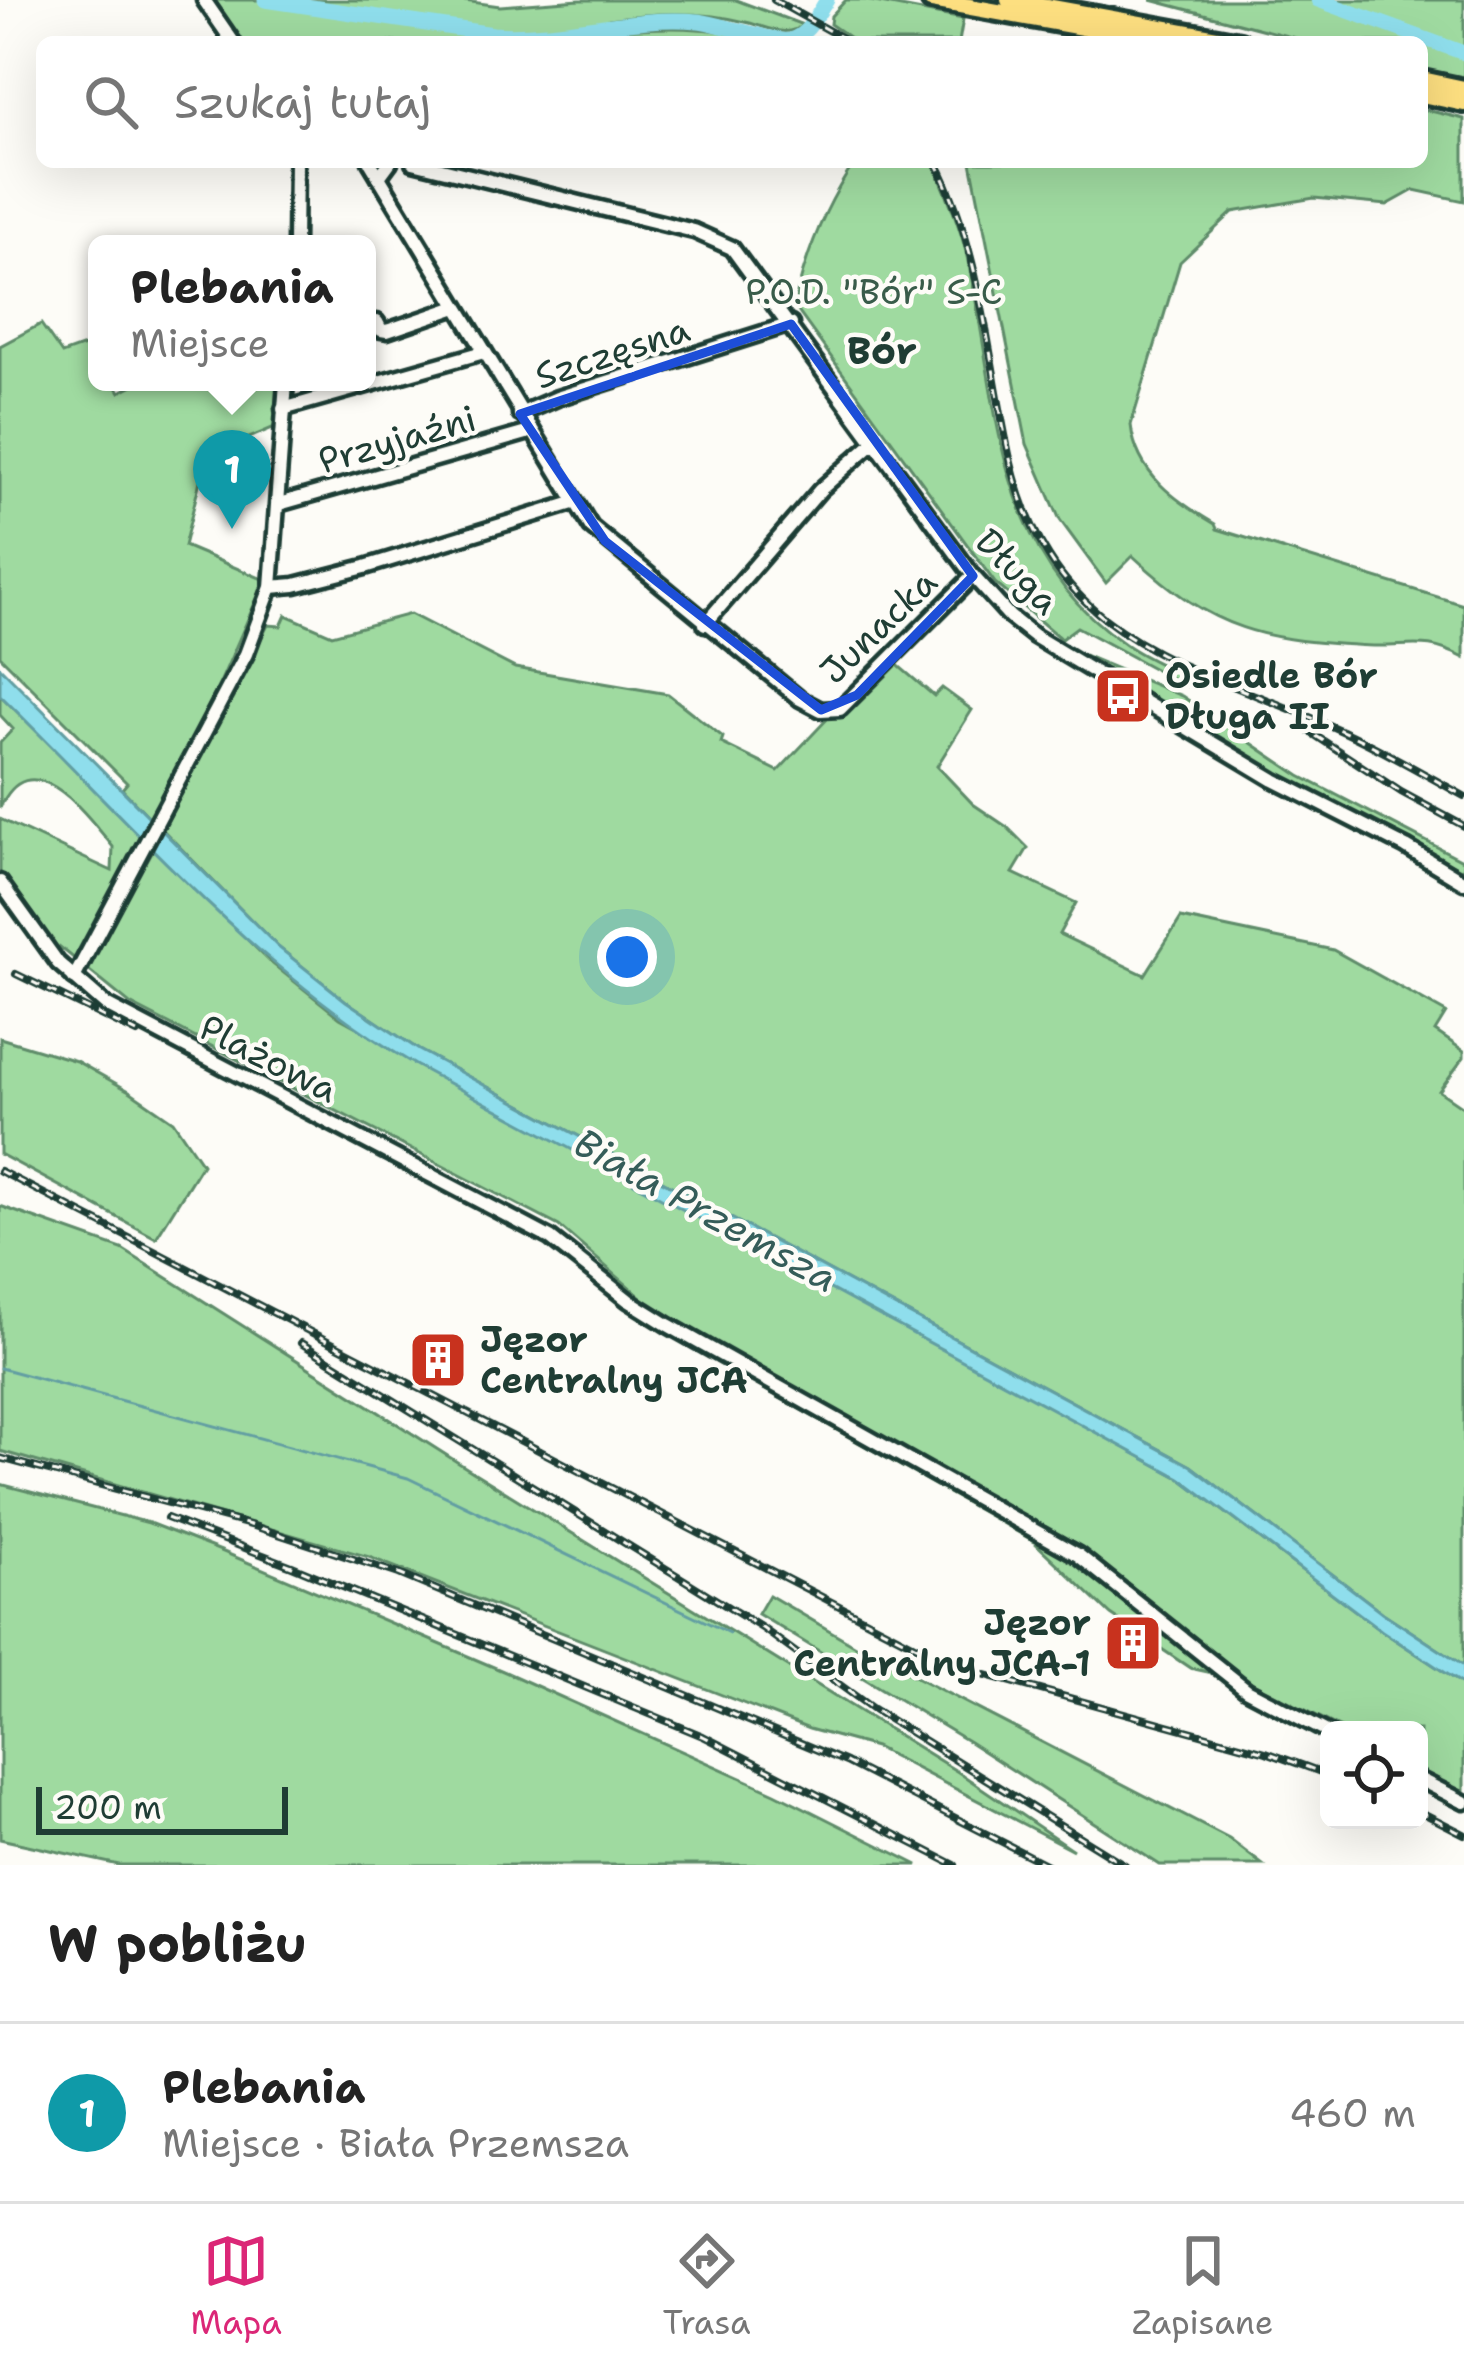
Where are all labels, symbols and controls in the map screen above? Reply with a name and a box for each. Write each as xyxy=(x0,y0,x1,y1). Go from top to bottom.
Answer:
search box xyxy=(36,36,1428,168)
icon: search xyxy=(78,69,144,135)
text: Szukaj tutaj xyxy=(174,72,431,132)
popup xyxy=(88,235,376,391)
text: Plebania xyxy=(130,257,334,317)
park label: P.O.D. "Bór" S-C xyxy=(745,267,1003,316)
street label: Szczęsna xyxy=(529,305,696,400)
text: Miejsce xyxy=(130,317,270,369)
district label: Bór xyxy=(847,324,917,376)
street label: Przyjaźni xyxy=(313,394,482,485)
pin: 1 xyxy=(193,430,271,529)
street label: Długa xyxy=(965,518,1071,625)
street label: Junacka xyxy=(809,558,948,695)
place label: Osiedle Bór Długa II xyxy=(1165,651,1378,741)
bus stop icon: Osiedle Bór Długa II xyxy=(1092,665,1154,727)
your location xyxy=(597,927,657,987)
street label: Plażowa xyxy=(191,1003,346,1114)
water label: Biała Przemsza xyxy=(565,1116,847,1304)
place label: Jęzor Centralny JCA xyxy=(480,1315,748,1405)
building icon: Jęzor Centralny JCA xyxy=(407,1329,469,1391)
place label: Jęzor Centralny JCA-1 xyxy=(793,1598,1091,1688)
building icon: Jęzor Centralny JCA-1 xyxy=(1102,1612,1164,1674)
map controls xyxy=(1320,1721,1428,1829)
button: locate xyxy=(1320,1721,1428,1829)
scale bar xyxy=(36,1781,288,1834)
text: 200 m xyxy=(54,1785,162,1830)
text: W pobliżu xyxy=(48,1909,307,1977)
text: Plebania xyxy=(162,2057,365,2117)
text: 1 xyxy=(78,2087,96,2139)
text: 460 m xyxy=(1289,2087,1416,2139)
text: Miejsce · Biała Przemsza xyxy=(162,2117,629,2169)
tab: Mapa xyxy=(191,2228,282,2345)
tab: Trasa xyxy=(663,2228,751,2345)
tab: Zapisane xyxy=(1132,2228,1273,2345)

